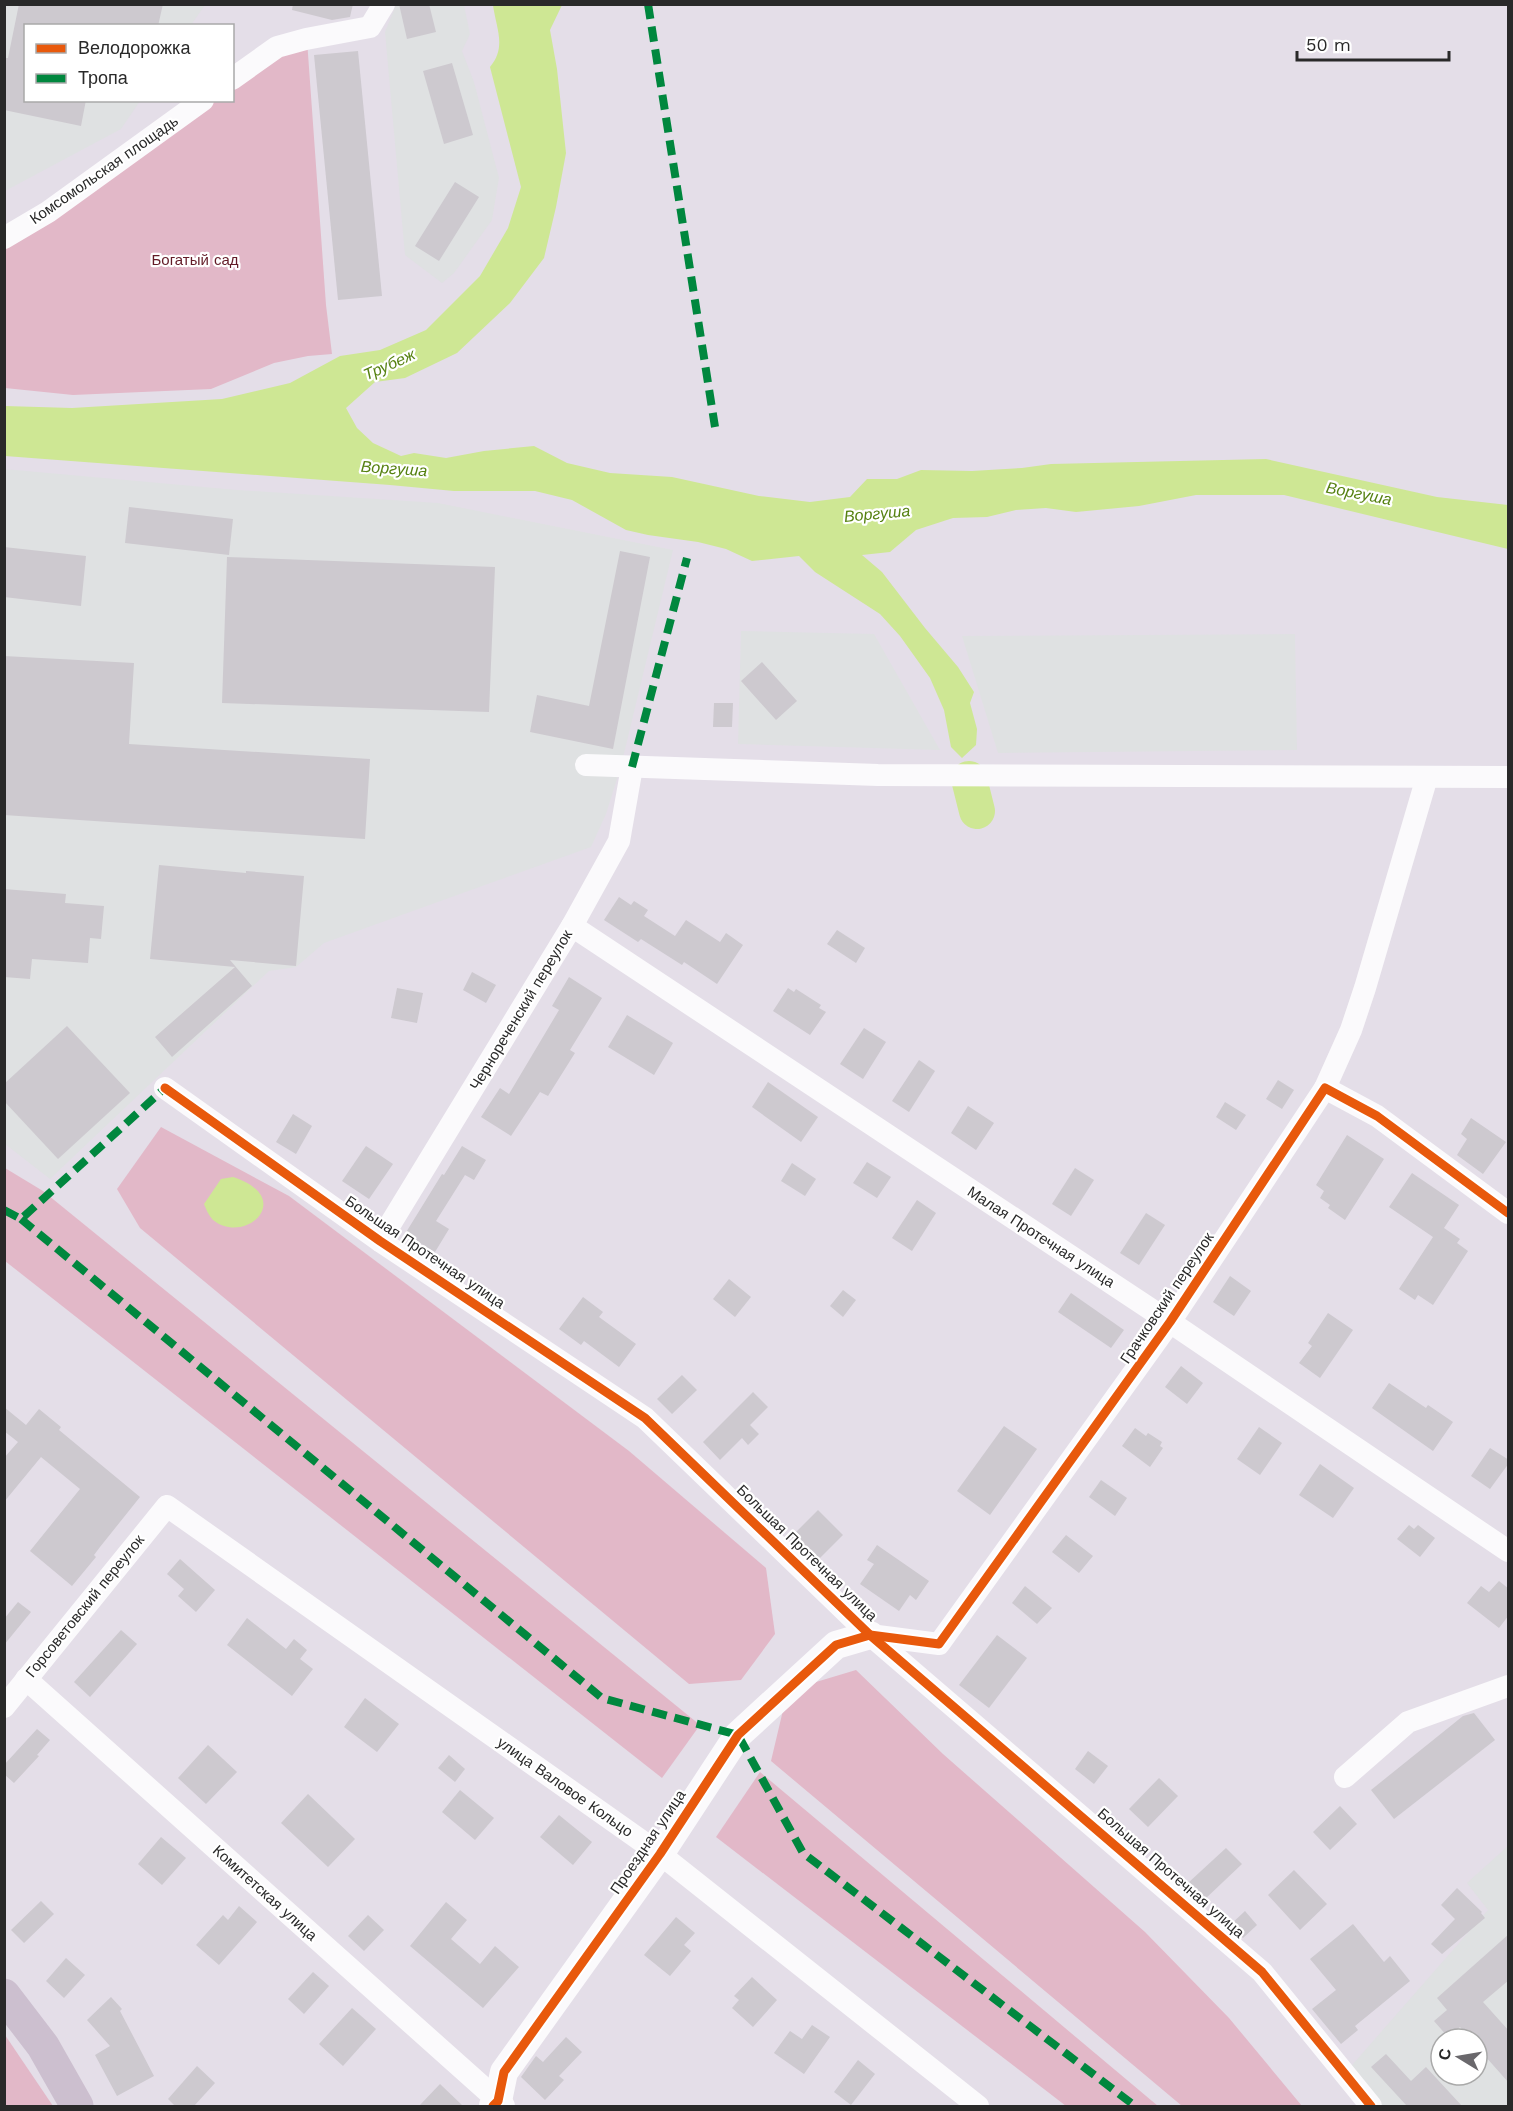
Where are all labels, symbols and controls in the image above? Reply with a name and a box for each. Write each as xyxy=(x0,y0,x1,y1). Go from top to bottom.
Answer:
legend xyxy=(24,24,234,102)
scale bar xyxy=(1297,24,1448,62)
text: 50 m xyxy=(1306,34,1351,55)
text: Велодорожка xyxy=(78,37,191,58)
text: Тропа xyxy=(78,67,129,88)
street label: Комсомольская площадь xyxy=(26,112,182,228)
park label: Богатый сад xyxy=(151,251,239,269)
water label: Трубеж xyxy=(360,344,419,384)
water label: Воргуша xyxy=(360,457,428,480)
water label: Воргуша xyxy=(1324,478,1393,509)
water label: Воргуша xyxy=(843,501,911,526)
street label: Чернореченский переулок xyxy=(466,926,576,1093)
street label: Малая Протечная улица xyxy=(964,1183,1119,1292)
street label: Большая Протечная улица xyxy=(342,1192,509,1313)
street label: Грачковский переулок xyxy=(1116,1229,1218,1367)
street label: Большая Протечная улица xyxy=(733,1481,882,1625)
street label: Горсоветовский переулок xyxy=(22,1531,148,1681)
street label: улица Валовое Кольцо xyxy=(494,1733,636,1841)
street label: Проездная улица xyxy=(606,1786,690,1898)
street label: Большая Протечная улица xyxy=(1094,1804,1249,1942)
street label: Комитетская улица xyxy=(209,1841,321,1945)
north arrow xyxy=(1429,2027,1489,2087)
text: С xyxy=(1434,2046,1455,2062)

